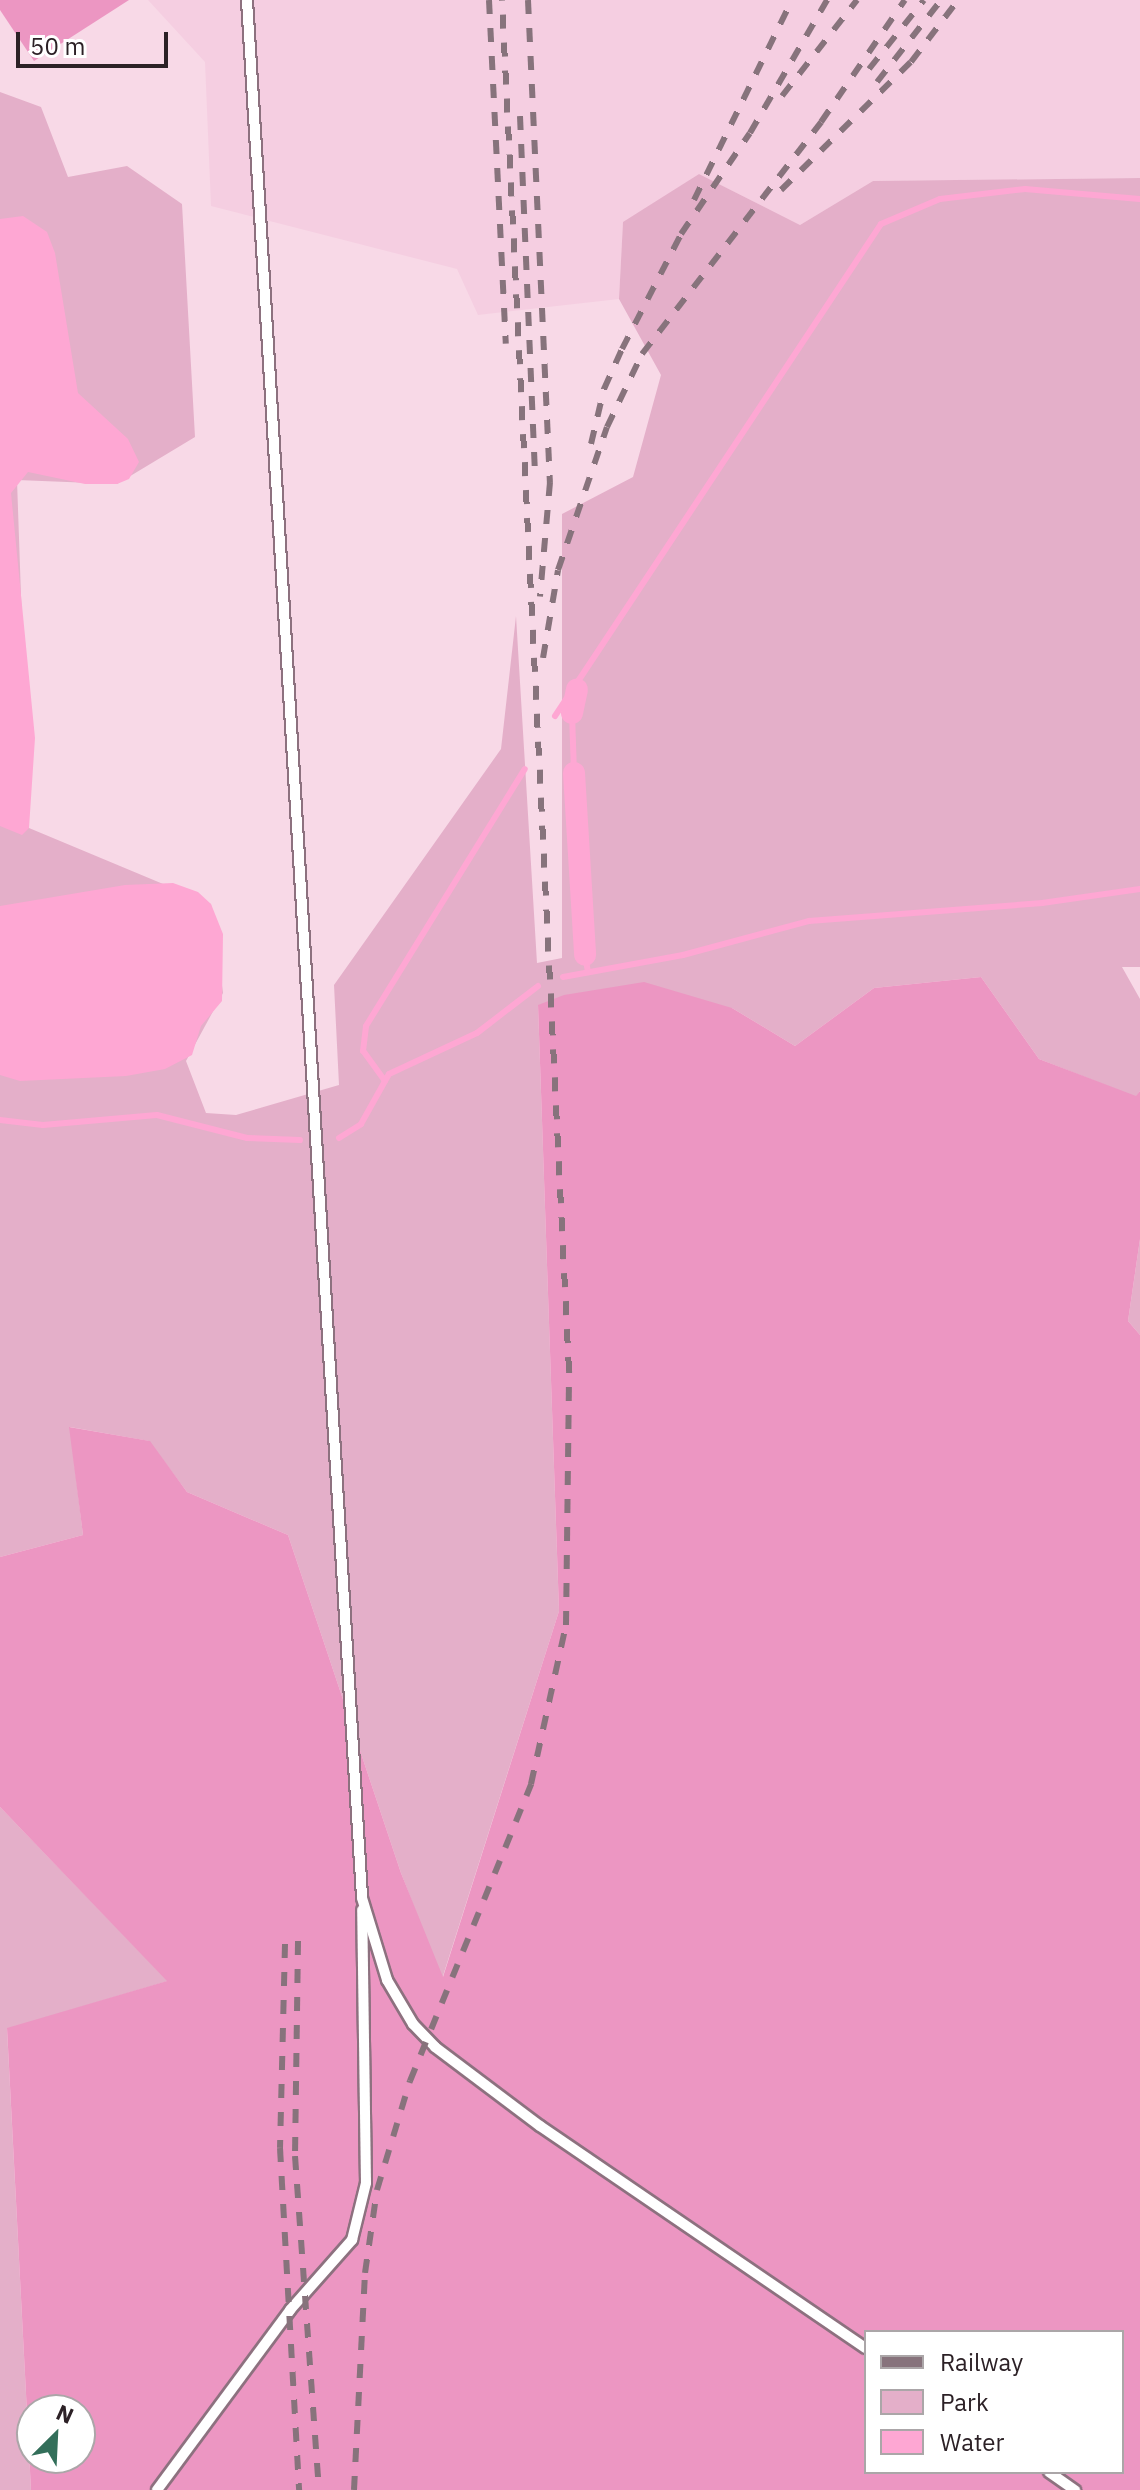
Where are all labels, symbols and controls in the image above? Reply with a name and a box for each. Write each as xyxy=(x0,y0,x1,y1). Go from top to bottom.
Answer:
scale bar xyxy=(20,16,172,66)
text: 50 m xyxy=(30,30,85,62)
legend xyxy=(864,2330,1124,2474)
text: Railway xyxy=(940,2346,1023,2378)
text: Park xyxy=(940,2386,989,2418)
north arrow xyxy=(16,2394,96,2474)
text: N xyxy=(52,2397,78,2430)
text: Water xyxy=(940,2426,1004,2458)

